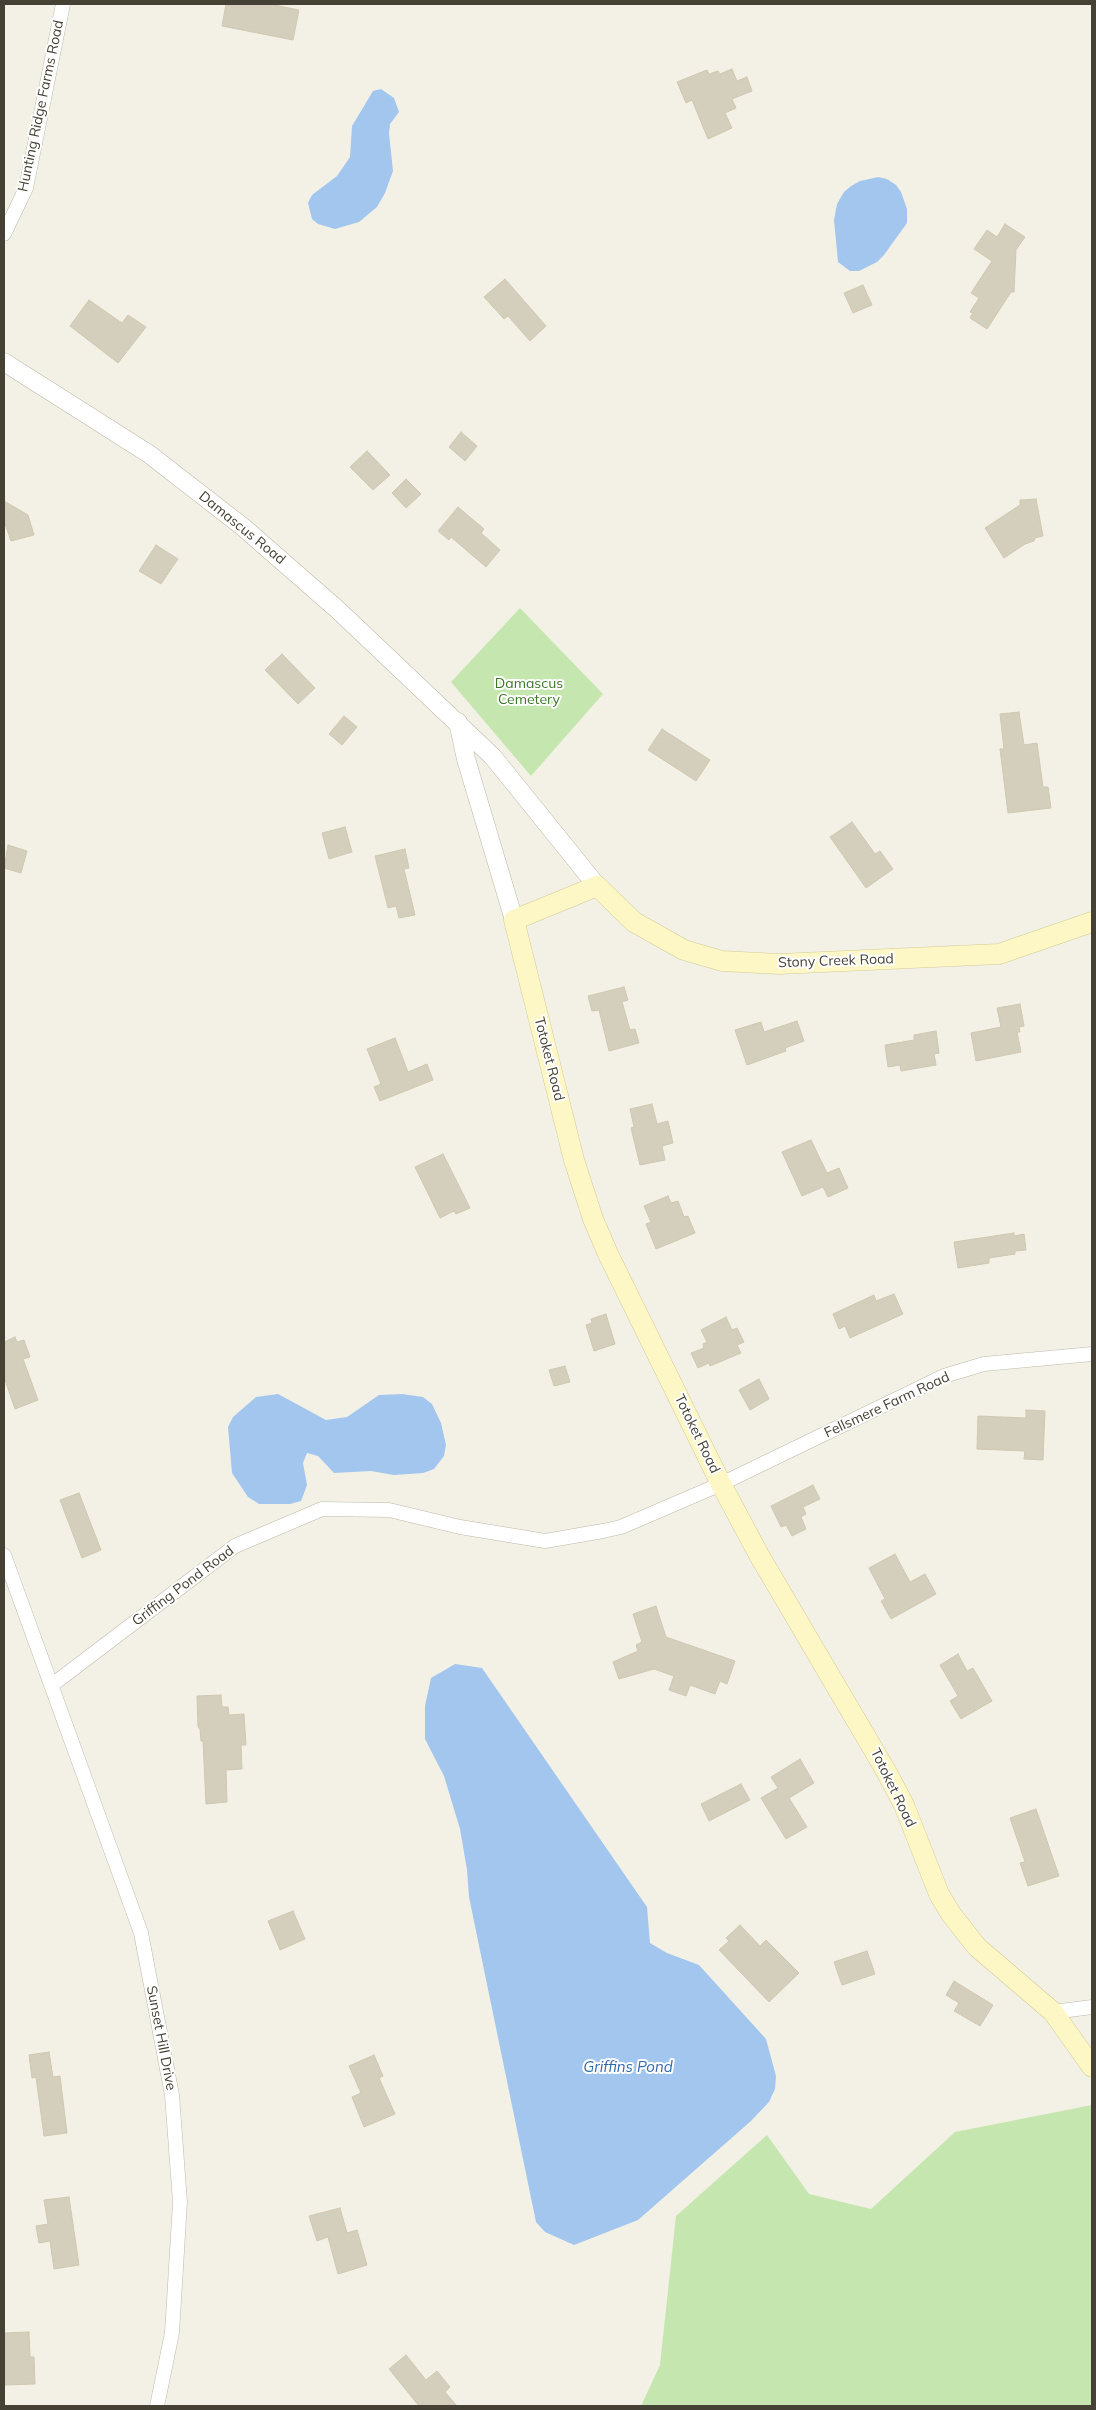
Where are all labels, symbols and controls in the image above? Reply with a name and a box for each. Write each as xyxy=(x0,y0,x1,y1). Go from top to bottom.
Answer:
street label: Hunting Ridge Farms Road xyxy=(15,19,67,193)
street label: Damascus Road xyxy=(195,488,289,568)
park label: Damascus Cemetery xyxy=(495,676,563,709)
street label: Stony Creek Road xyxy=(778,951,894,971)
street label: Totoket Road xyxy=(530,1015,568,1103)
street label: Fellsmere Farm Road xyxy=(822,1369,952,1441)
street label: Totoket Road xyxy=(671,1392,723,1476)
street label: Griffing Pond Road xyxy=(129,1542,237,1630)
street label: Totoket Road xyxy=(867,1746,919,1830)
street label: Sunset Hill Drive xyxy=(143,1984,179,2092)
water label: Griffins Pond xyxy=(583,2058,673,2076)

